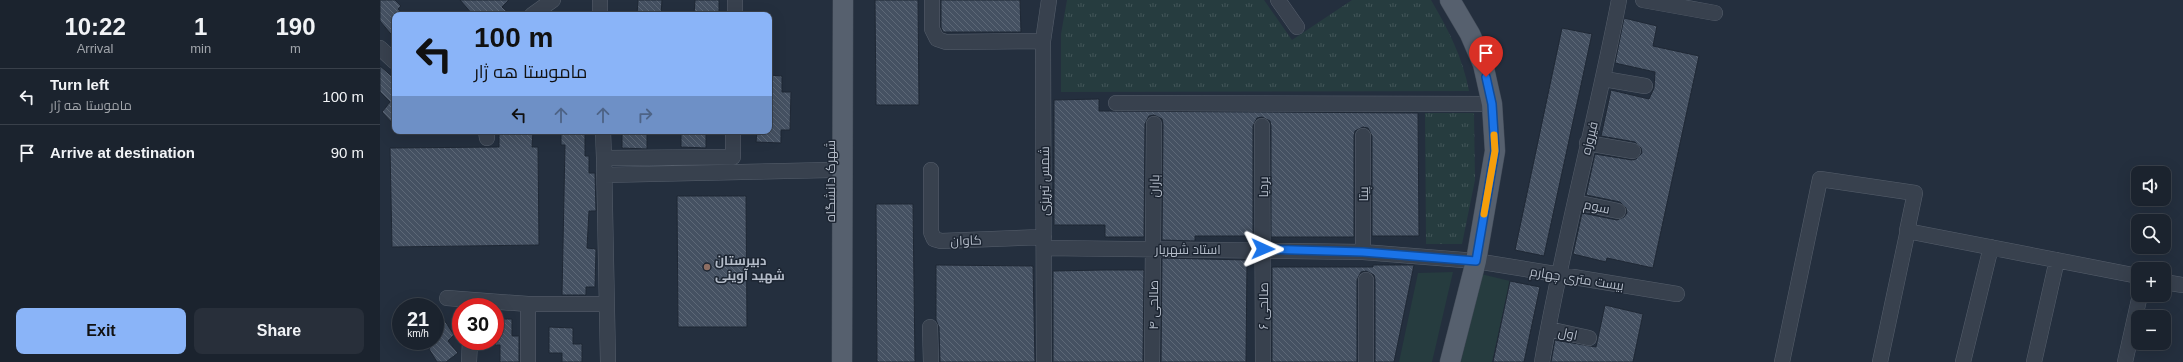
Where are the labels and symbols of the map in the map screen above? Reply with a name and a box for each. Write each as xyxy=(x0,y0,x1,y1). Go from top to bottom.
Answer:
pin xyxy=(1469,36,1503,77)
street label: فیروزه xyxy=(1578,120,1601,156)
street label: شهرک دانشگاه xyxy=(823,140,838,222)
street label: شمس تبریزی xyxy=(1037,146,1052,216)
street label: باران xyxy=(1147,174,1162,198)
street label: بردیا xyxy=(1256,177,1271,197)
street label: پیتا xyxy=(1356,186,1373,201)
street label: سوم xyxy=(1582,196,1611,219)
position arrow xyxy=(1242,228,1284,270)
street label: کاوان xyxy=(950,232,982,249)
street label: استاد شهریار xyxy=(1154,242,1221,257)
place label: دبیرستان شهید آوینی xyxy=(715,253,785,284)
marker: دبیرستان شهید آوینی xyxy=(702,262,712,272)
street label: بیست متری چهارم xyxy=(1528,264,1625,295)
street label: صالحی ۴ xyxy=(1146,280,1161,330)
street label: صالحی ۶ xyxy=(1256,282,1271,330)
speed limit sign: 30 xyxy=(452,298,504,350)
street label: اول xyxy=(1557,324,1579,344)

